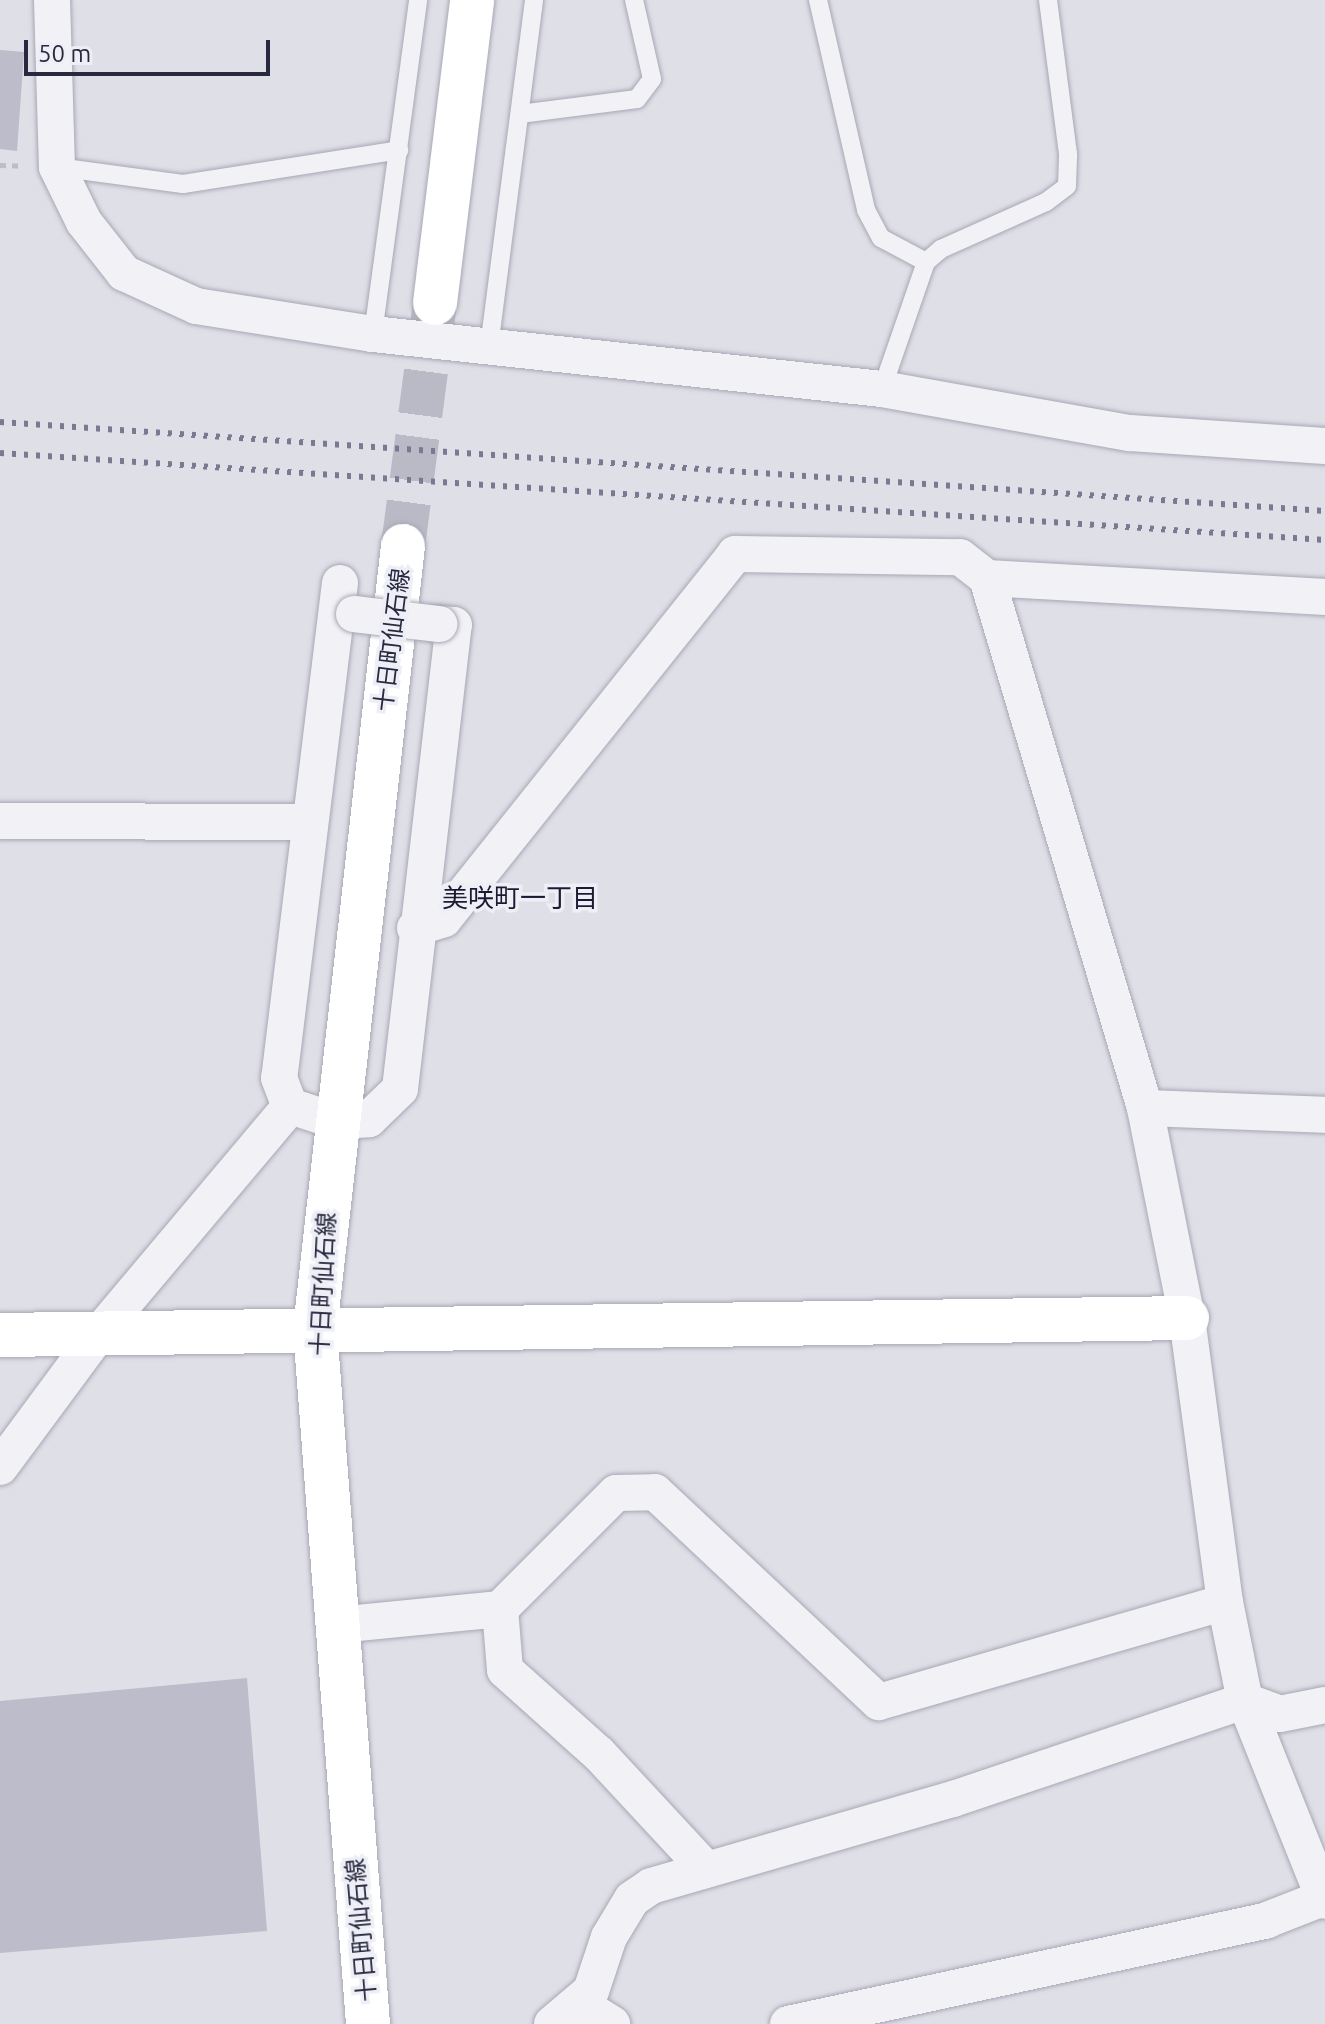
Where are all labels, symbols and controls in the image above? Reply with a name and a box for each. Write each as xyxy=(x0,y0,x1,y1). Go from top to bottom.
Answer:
scale bar xyxy=(28,24,274,74)
text: 50 m xyxy=(38,40,91,67)
street label: 十日町仙石線 xyxy=(369,567,415,713)
district label: 美咲町一丁目 xyxy=(442,882,598,914)
street label: 十日町仙石線 xyxy=(305,1211,341,1357)
street label: 十日町仙石線 xyxy=(340,1857,382,2003)

